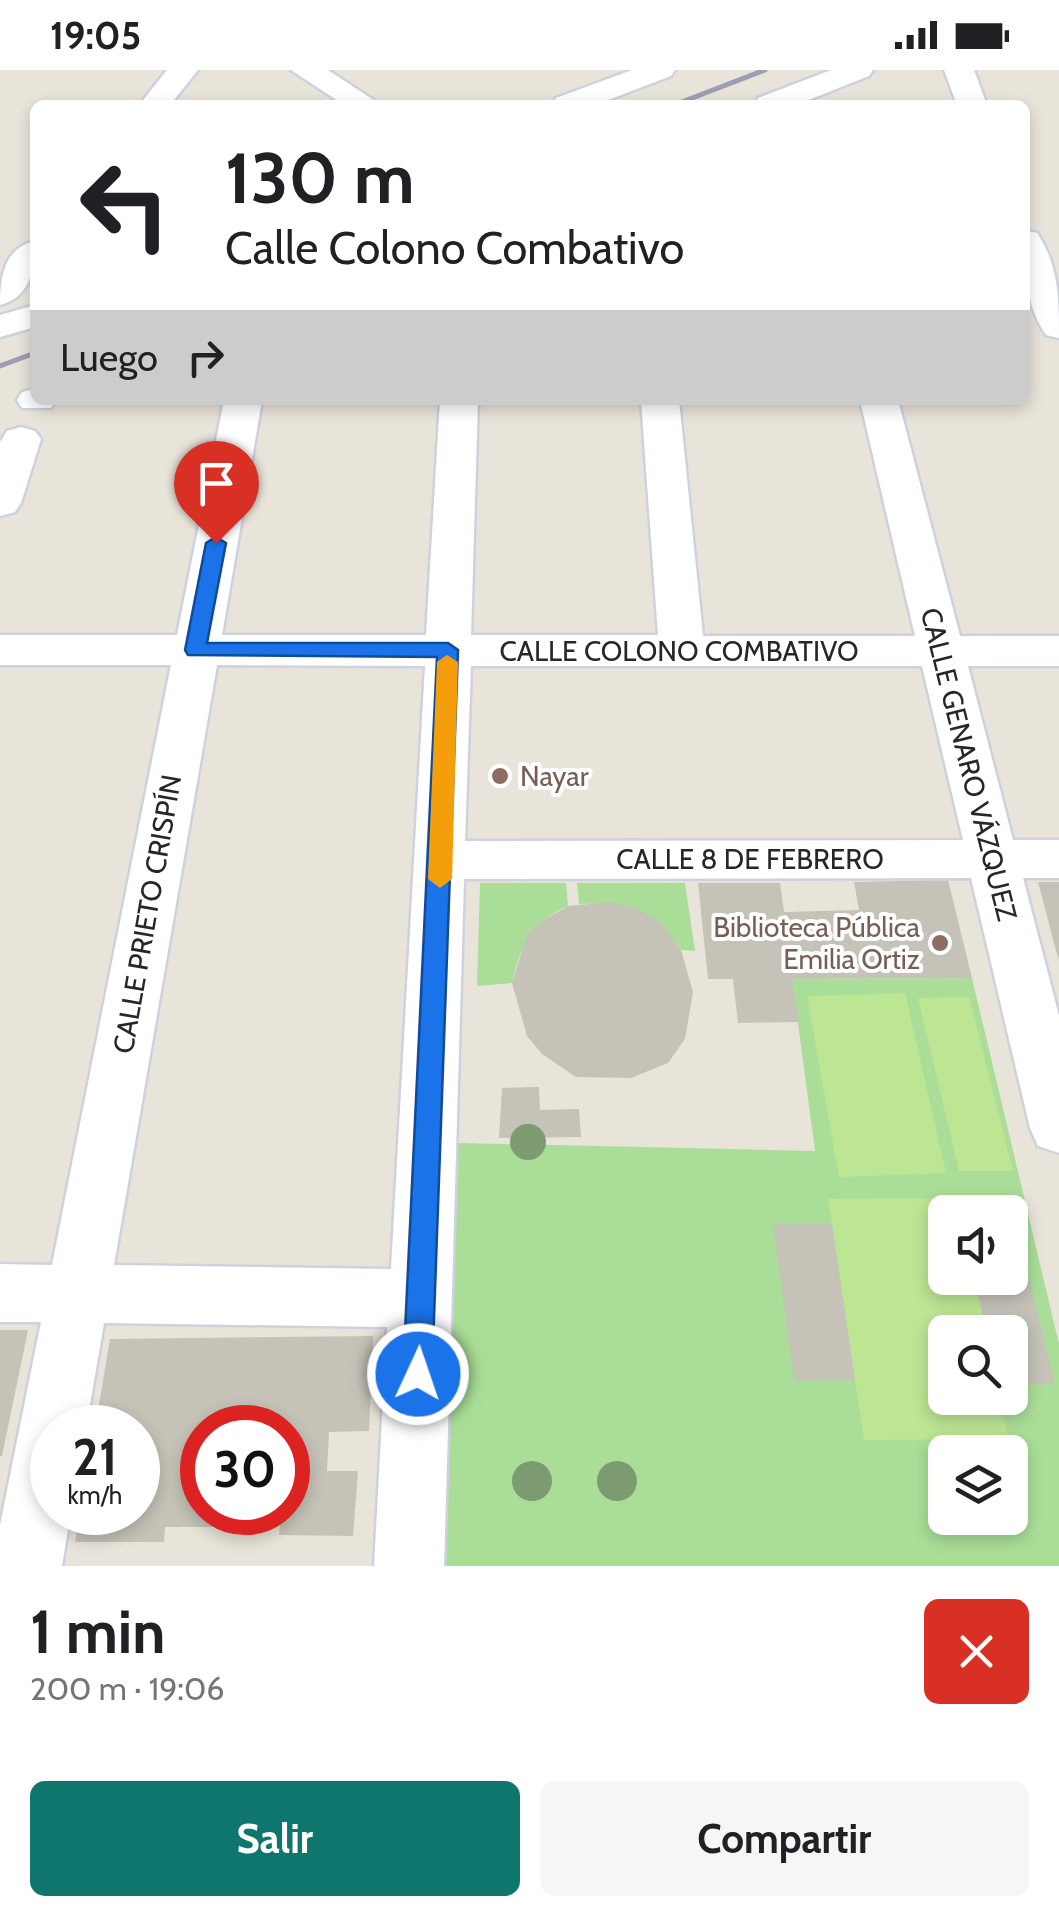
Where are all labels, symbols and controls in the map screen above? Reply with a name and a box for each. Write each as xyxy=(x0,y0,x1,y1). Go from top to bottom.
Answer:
text: 19:05 xyxy=(50,12,141,59)
text: 130 m xyxy=(225,135,415,221)
icon: left xyxy=(60,140,190,270)
text: Calle Colono Combativo xyxy=(225,221,684,275)
icon: right xyxy=(178,330,233,385)
text: Luego xyxy=(60,334,158,381)
pin xyxy=(174,441,259,544)
icon: arrive xyxy=(189,456,244,511)
street label: CALLE GENARO VÁZQUEZ xyxy=(914,604,1024,924)
street label: CALLE COLONO COMBATIVO xyxy=(500,634,858,668)
place label: Nayar xyxy=(520,759,589,793)
marker: Nayar xyxy=(489,765,511,787)
street label: CALLE PRIETO CRISPÍN xyxy=(106,772,188,1056)
street label: CALLE 8 DE FEBRERO xyxy=(616,842,884,876)
place label: Biblioteca Pública Emilia Ortiz xyxy=(713,910,921,976)
marker: Biblioteca Pública Emilia Ortiz xyxy=(929,932,951,954)
map controls xyxy=(928,1195,1028,1535)
button: sound xyxy=(928,1195,1028,1295)
button: search xyxy=(928,1315,1028,1415)
position arrow xyxy=(366,1322,470,1426)
speed limit sign: 30 xyxy=(180,1405,310,1535)
text: 21 xyxy=(73,1427,117,1488)
button: layers xyxy=(928,1435,1028,1535)
text: km/h xyxy=(68,1480,122,1510)
text: 1 min xyxy=(30,1595,165,1668)
button: close xyxy=(924,1599,1029,1704)
text: 200 m · 19:06 xyxy=(30,1669,225,1708)
button: Salir xyxy=(30,1781,520,1896)
button: Compartir xyxy=(540,1781,1029,1896)

